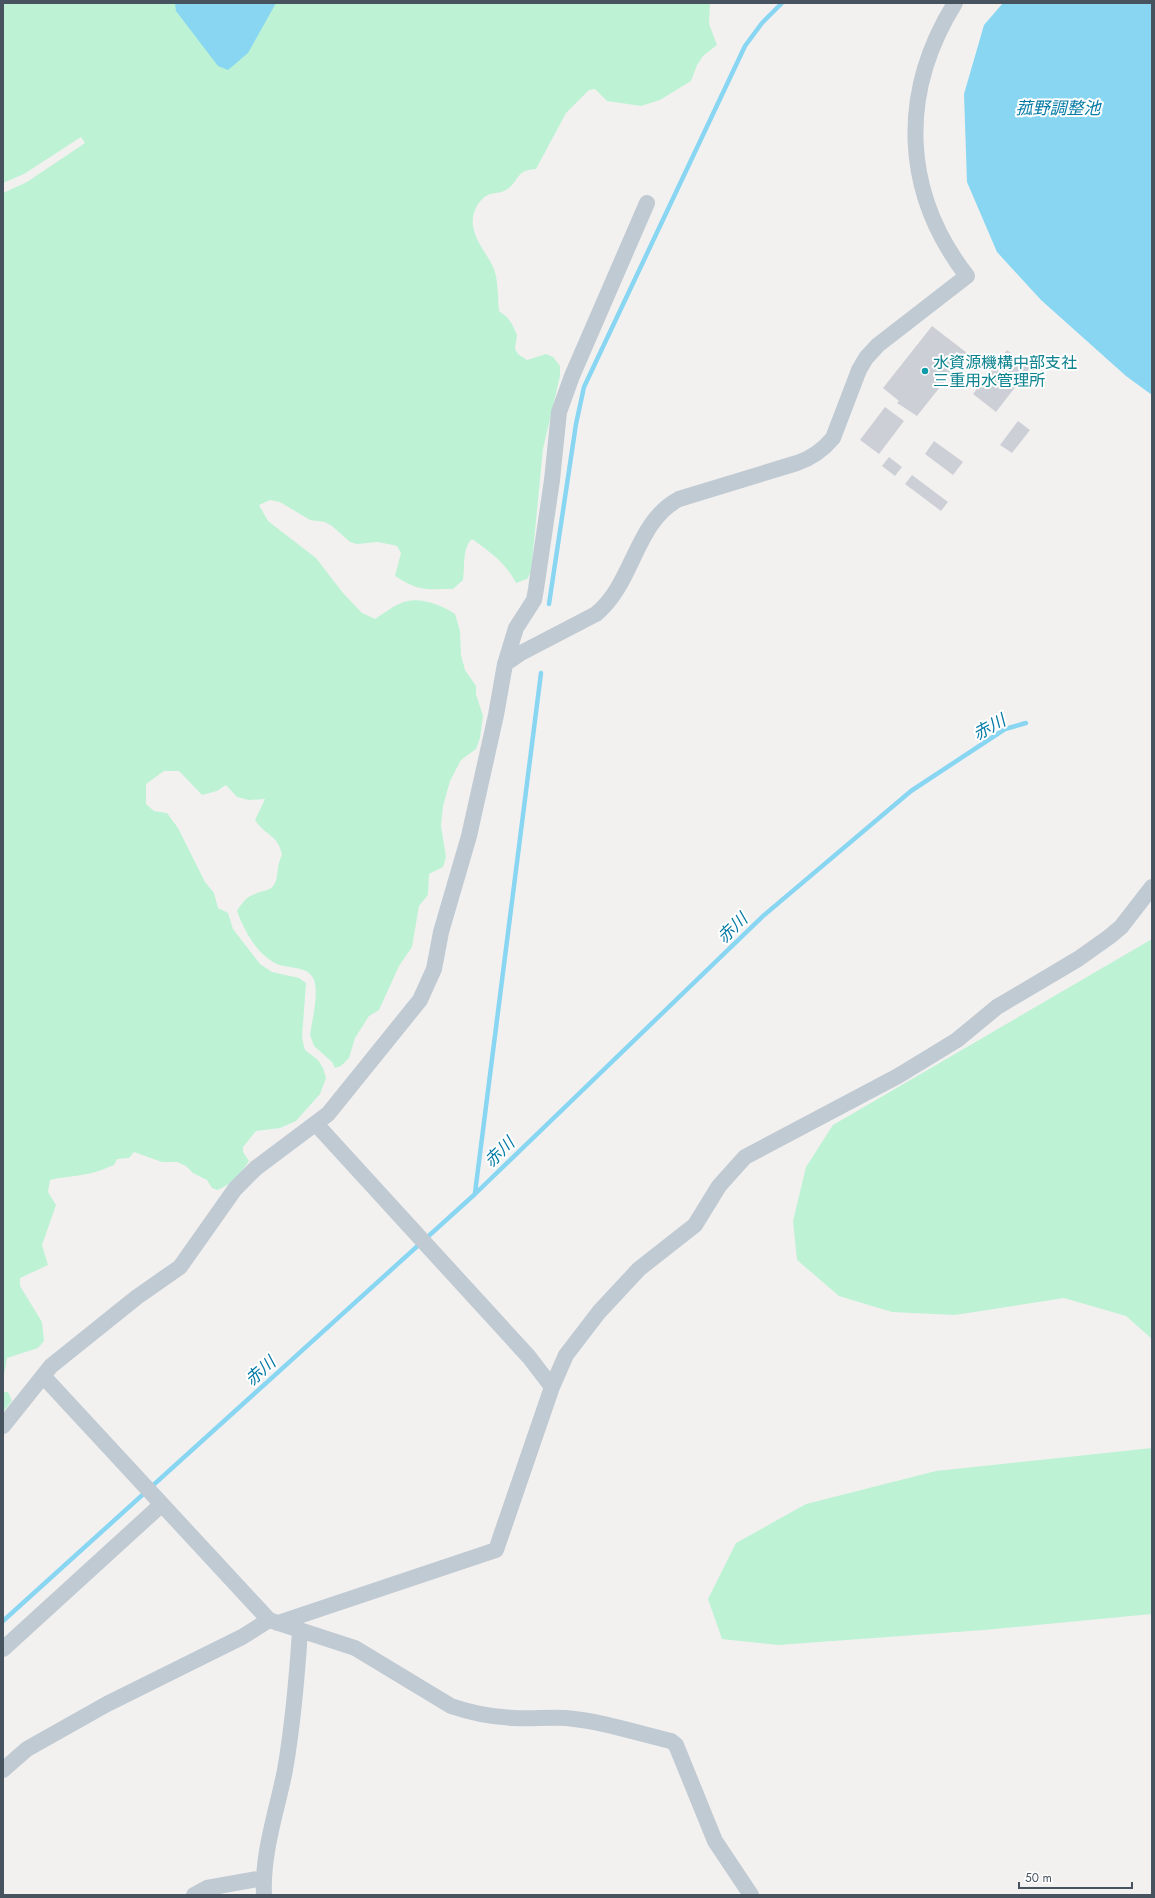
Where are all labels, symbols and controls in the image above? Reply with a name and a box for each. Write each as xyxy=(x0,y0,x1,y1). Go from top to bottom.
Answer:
water label: 菰野調整池 xyxy=(1016,96,1102,120)
place label: 水資源機構中部支社 三重用水管理所 xyxy=(933,351,1077,392)
marker: 水資源機構中部支社 三重用水管理所 xyxy=(920,366,930,376)
water label: 赤川 xyxy=(968,707,1011,746)
water label: 赤川 xyxy=(711,906,754,948)
water label: 赤川 xyxy=(478,1130,521,1172)
water label: 赤川 xyxy=(239,1349,282,1391)
scale bar xyxy=(1019,1864,1132,1890)
text: 50 m xyxy=(1025,1869,1052,1887)

